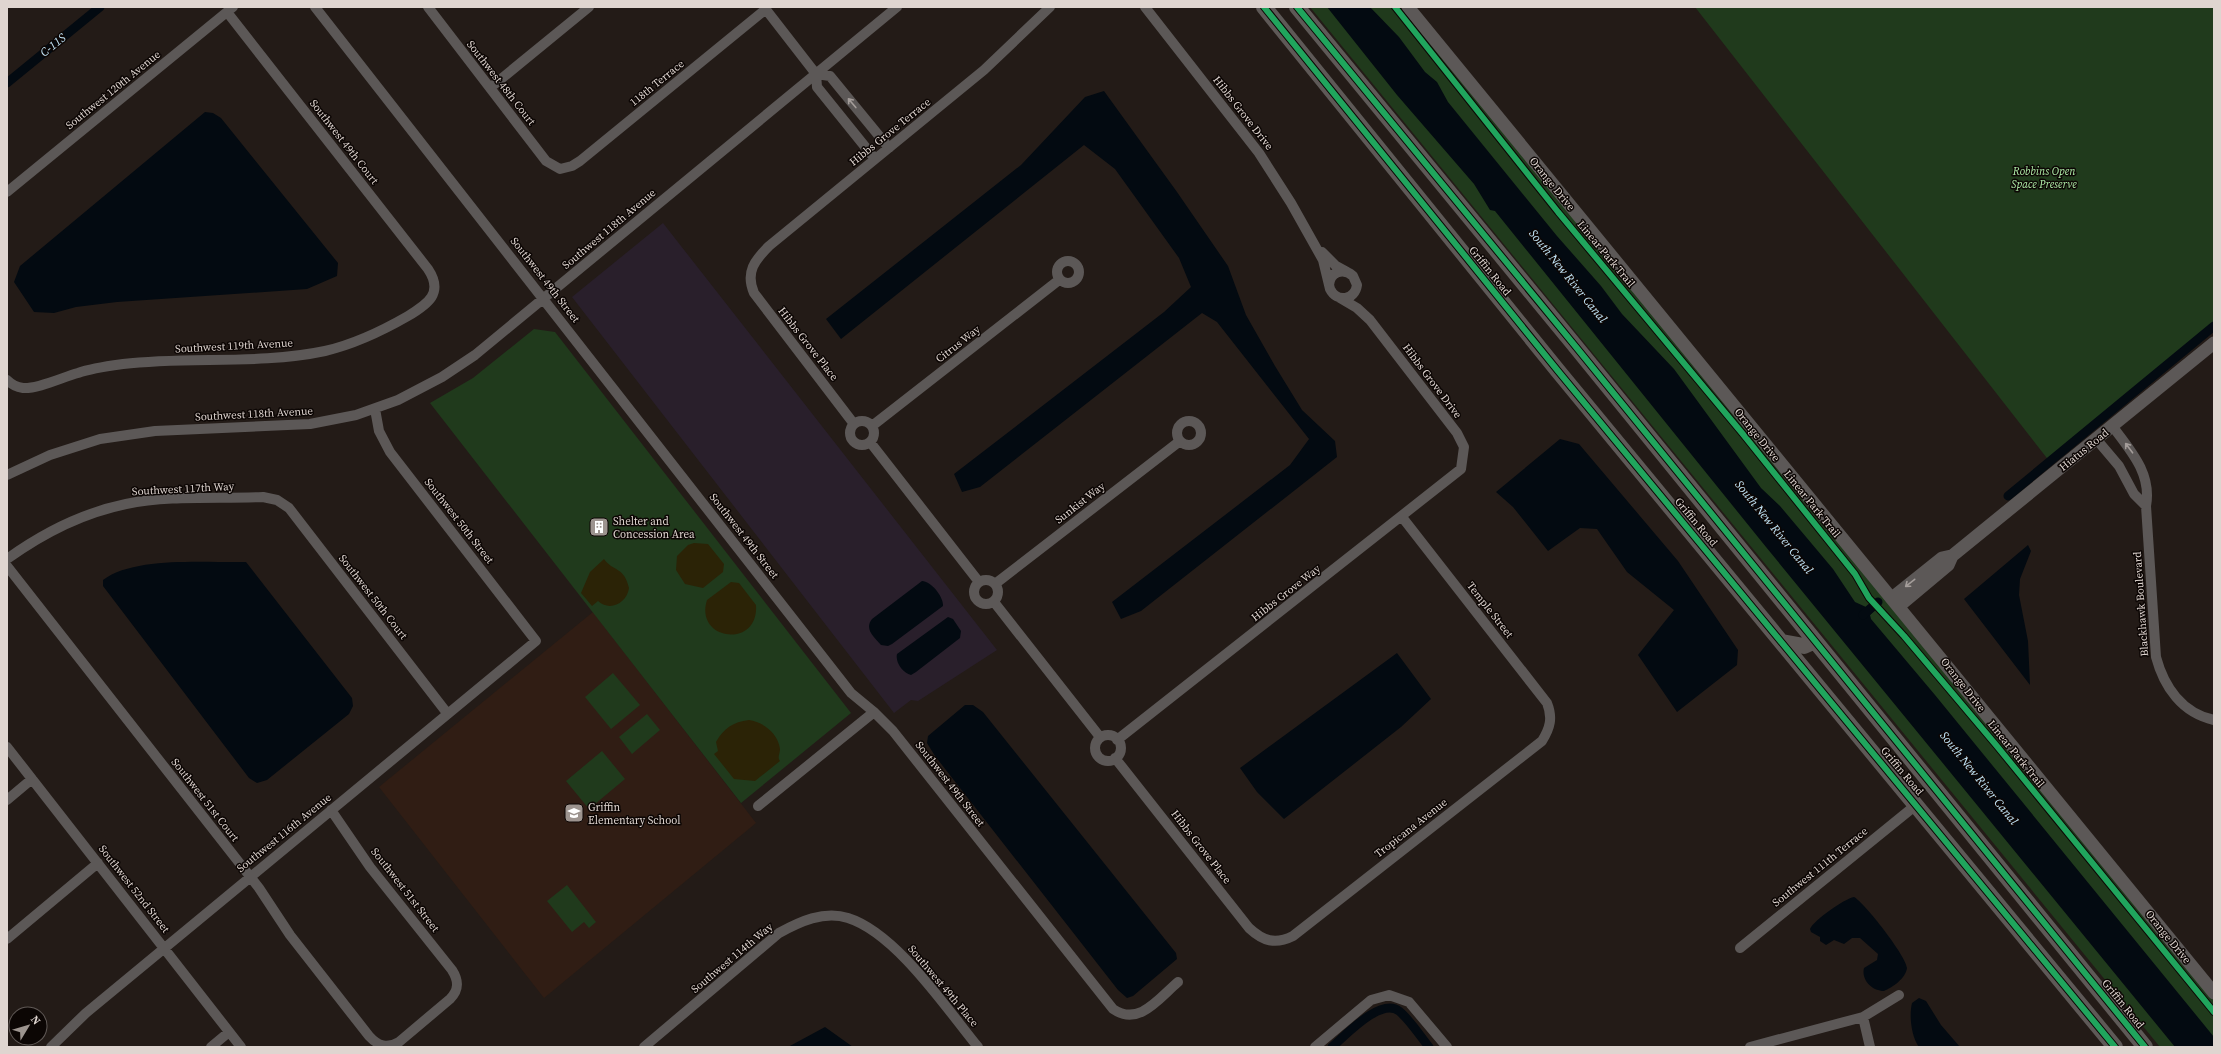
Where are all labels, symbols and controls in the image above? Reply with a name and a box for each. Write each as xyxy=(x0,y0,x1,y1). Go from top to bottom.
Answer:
water label: C-11S xyxy=(37,30,69,60)
street label: Southwest 48th Court xyxy=(463,37,539,129)
street label: Southwest 120th Avenue xyxy=(62,47,164,133)
street label: 118th Terrace xyxy=(627,56,688,110)
street label: Hibbs Grove Drive xyxy=(1209,73,1277,153)
street label: Hibbs Grove Terrace xyxy=(846,94,934,169)
street label: Southwest 49th Court xyxy=(306,96,382,188)
one-way arrow xyxy=(848,97,857,108)
street label: Orange Drive xyxy=(1526,154,1578,214)
park label: Robbins Open Space Preserve xyxy=(2011,164,2077,192)
street label: Southwest 118th Avenue xyxy=(559,185,659,273)
street label: Linear Park Trail xyxy=(1574,218,1638,290)
water label: South New River Canal xyxy=(1525,226,1611,327)
street label: Southwest 49th Street xyxy=(507,234,583,326)
street label: Griffin Road xyxy=(1465,243,1515,299)
street label: Hibbs Grove Place xyxy=(774,304,842,384)
street label: Citrus Way xyxy=(933,322,984,366)
street label: Southwest 119th Avenue xyxy=(175,335,294,357)
street label: Hibbs Grove Drive xyxy=(1399,341,1465,422)
street label: Southwest 118th Avenue xyxy=(195,403,314,425)
street label: Orange Drive xyxy=(1731,405,1783,465)
street label: Hiatus Road xyxy=(2056,425,2113,475)
one-way arrow xyxy=(2125,443,2133,454)
street label: Linear Park Trail xyxy=(1780,467,1844,541)
street label: Southwest 50th Street xyxy=(421,475,497,567)
water label: South New River Canal xyxy=(1731,477,1817,578)
street label: Southwest 117th Way xyxy=(131,479,235,499)
street label: Sunkist Way xyxy=(1052,479,1108,527)
street label: Southwest 49th Street xyxy=(706,490,782,582)
street label: Griffin Road xyxy=(1671,494,1721,550)
place label: Shelter and Concession Area xyxy=(613,514,695,542)
building icon: Shelter and Concession Area xyxy=(588,516,610,538)
street label: Blackhawk Boulevard xyxy=(2130,550,2152,657)
street label: Southwest 50th Court xyxy=(335,551,411,643)
street label: Hibbs Grove Way xyxy=(1248,561,1324,625)
street label: Temple Street xyxy=(1463,579,1517,642)
one-way arrow xyxy=(1905,579,1916,588)
street label: Orange Drive xyxy=(1937,655,1989,715)
street label: Linear Park Trail xyxy=(1984,717,2048,791)
water label: South New River Canal xyxy=(1936,728,2022,829)
street label: Southwest 49th Street xyxy=(912,738,988,830)
street label: Griffin Road xyxy=(1877,743,1927,799)
street label: Southwest 51st Court xyxy=(168,755,243,845)
street label: Southwest 116th Avenue xyxy=(233,790,335,876)
street label: Tropicana Avenue xyxy=(1372,795,1451,861)
place label: Griffin Elementary School xyxy=(588,800,680,828)
school or university icon: Griffin Elementary School xyxy=(563,802,585,824)
street label: Hibbs Grove Place xyxy=(1167,807,1235,887)
street label: Southwest 111th Terrace xyxy=(1769,824,1871,910)
street label: Southwest 52nd Street xyxy=(95,842,173,936)
street label: Southwest 51st Street xyxy=(367,845,443,935)
street label: Orange Drive xyxy=(2142,907,2194,967)
street label: Southwest 114th Way xyxy=(688,919,776,997)
street label: Southwest 49th Place xyxy=(904,942,982,1030)
street label: Griffin Road xyxy=(2098,976,2148,1032)
north arrow xyxy=(8,1006,48,1046)
text: N xyxy=(27,1012,44,1028)

